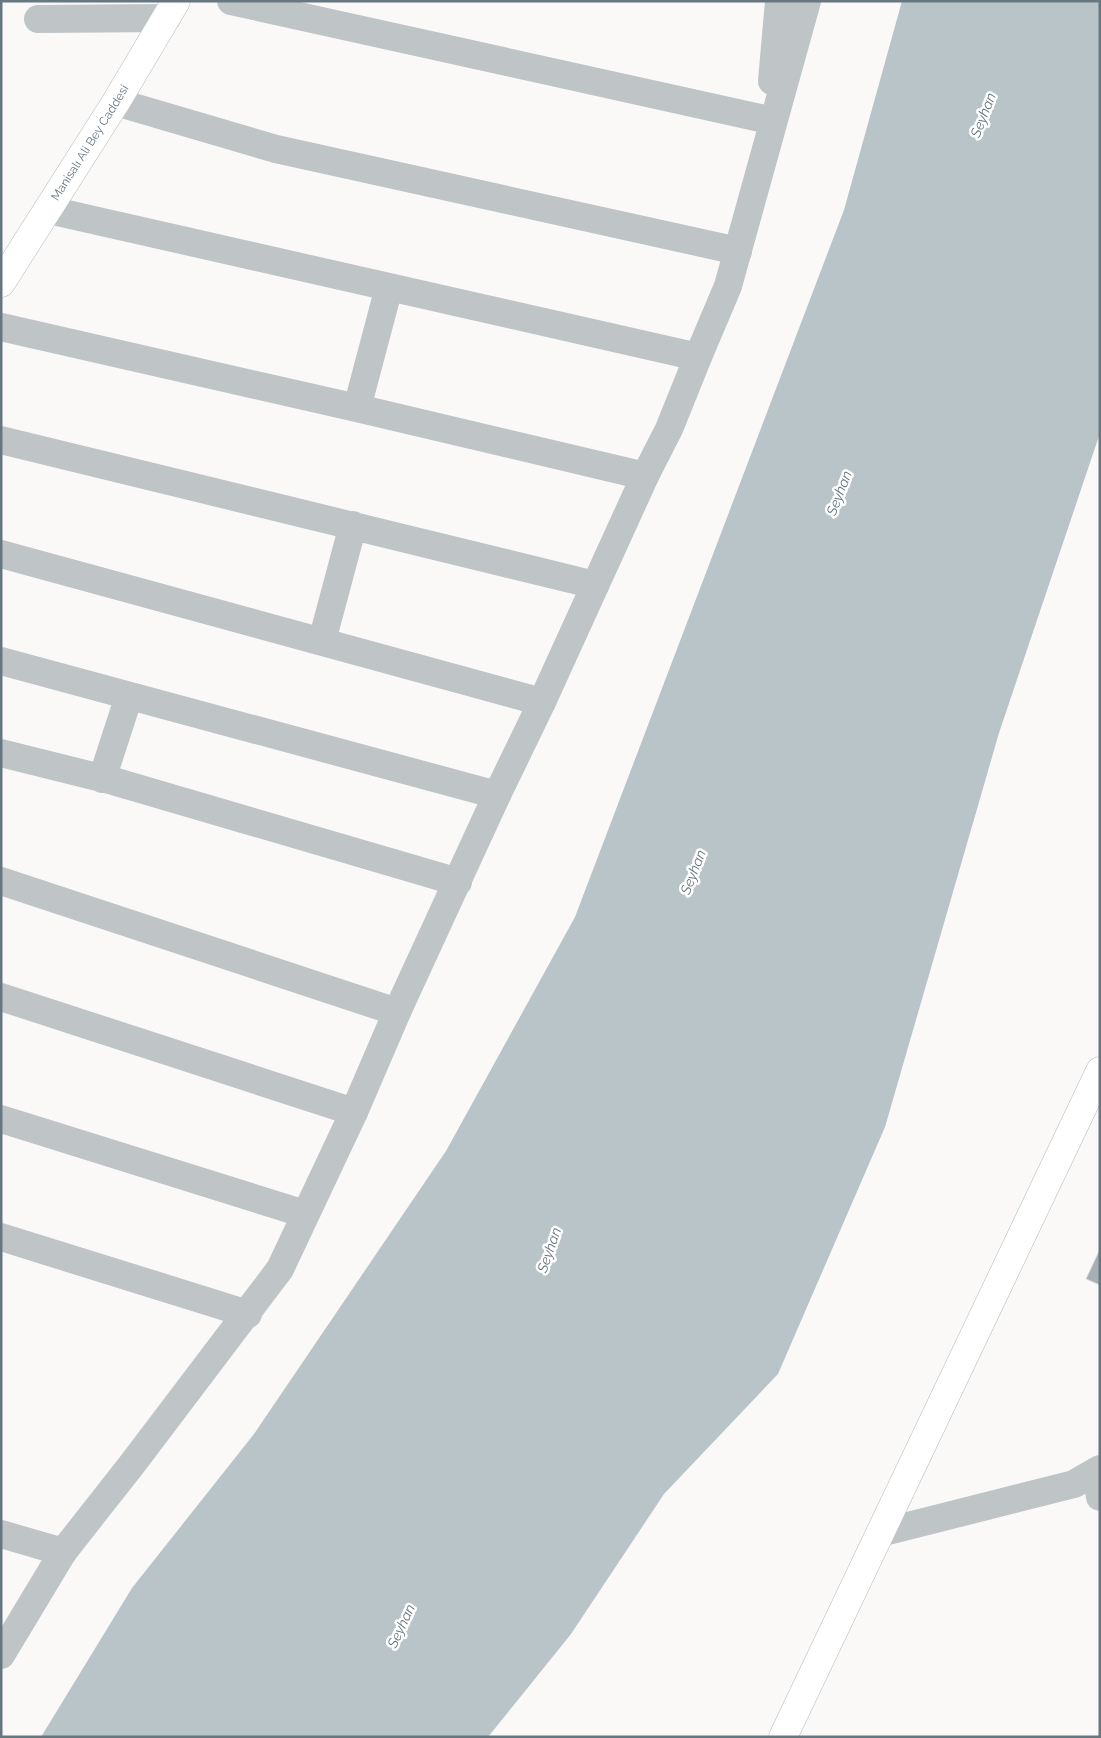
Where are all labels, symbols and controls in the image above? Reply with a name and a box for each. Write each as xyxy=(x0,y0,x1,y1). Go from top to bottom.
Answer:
street label: Manisalı Ali Bey Caddesi xyxy=(48,82,131,203)
water label: Seyhan xyxy=(967,90,999,140)
water label: Seyhan xyxy=(823,468,855,518)
water label: Seyhan xyxy=(677,847,709,897)
water label: Seyhan xyxy=(534,1225,564,1275)
water label: Seyhan xyxy=(384,1601,418,1651)

